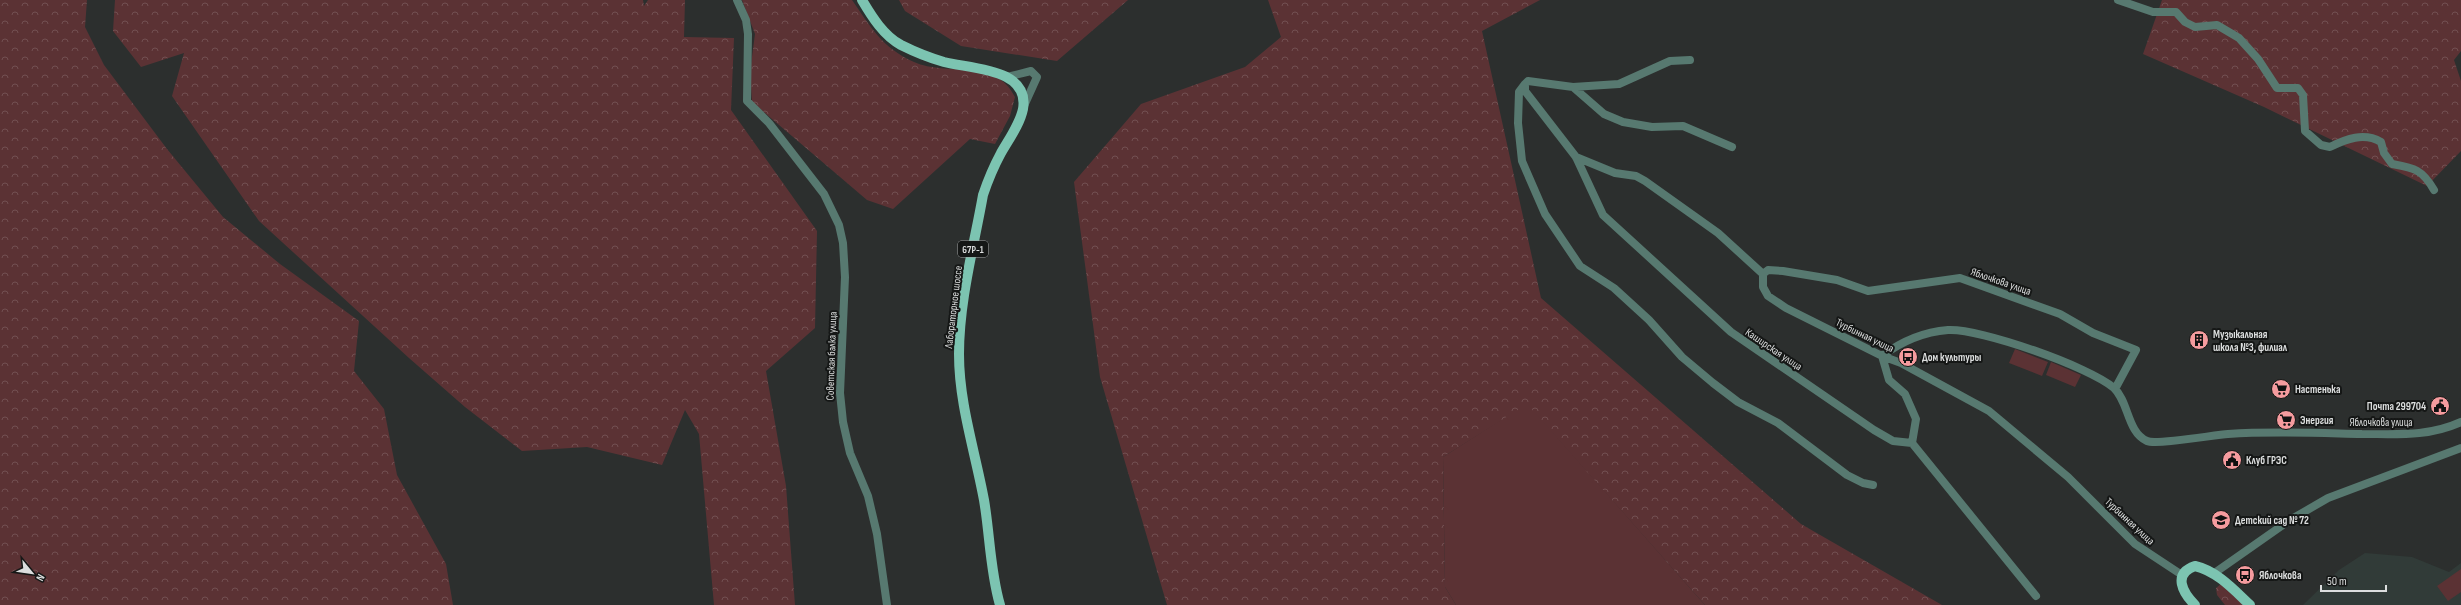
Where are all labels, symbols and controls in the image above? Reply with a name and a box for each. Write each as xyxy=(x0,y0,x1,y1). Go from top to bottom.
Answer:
road number: 67Р-1 xyxy=(958,241,988,257)
street label: Лабораторное шоссе xyxy=(942,265,965,350)
street label: Яблочкова улица xyxy=(1969,265,2033,298)
street label: Советская балка улица xyxy=(823,311,840,401)
street label: Турбинная улица xyxy=(1834,316,1896,355)
street label: Каширская улица xyxy=(1743,326,1805,373)
place label: Музыкальная школа №3, филиал xyxy=(2213,328,2288,354)
building icon: Музыкальная школа №3, филиал xyxy=(2188,329,2210,351)
bus stop icon: Дом культуры xyxy=(1897,346,1919,368)
place label: Дом культуры xyxy=(1922,351,1981,364)
supermarket icon: Настенька xyxy=(2270,378,2292,400)
place label: Настенька xyxy=(2295,383,2341,396)
public building icon: Почта 299704 xyxy=(2429,395,2451,417)
place label: Почта 299704 xyxy=(2367,400,2426,413)
supermarket icon: Энергия xyxy=(2275,409,2297,431)
place label: Энергия xyxy=(2300,414,2334,427)
street label: Яблочкова улица xyxy=(2349,416,2413,429)
public building icon: Клуб ГРЭС xyxy=(2221,449,2243,471)
place label: Клуб ГРЭС xyxy=(2246,454,2287,467)
street label: Турбинная улица xyxy=(2102,495,2157,548)
school or university icon: Детский сад № 72 xyxy=(2210,509,2232,531)
place label: Детский сад № 72 xyxy=(2235,514,2309,527)
north arrow xyxy=(12,553,52,593)
bus stop icon: Яблочкова xyxy=(2234,564,2256,586)
scale bar xyxy=(2321,567,2386,593)
place label: Яблочкова xyxy=(2259,569,2302,582)
text: N xyxy=(33,572,47,583)
text: 50 m xyxy=(2327,574,2347,589)

